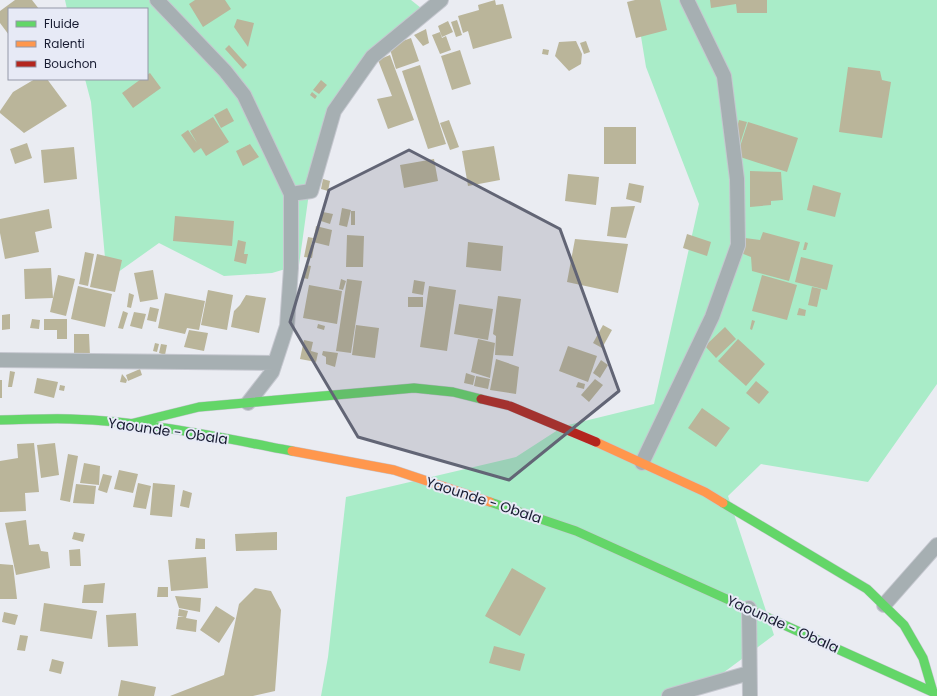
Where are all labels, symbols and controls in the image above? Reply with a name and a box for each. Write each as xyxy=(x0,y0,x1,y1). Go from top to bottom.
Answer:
legend xyxy=(8,8,148,80)
text: Fluide xyxy=(44,15,79,32)
text: Ralenti xyxy=(44,35,85,52)
text: Bouchon xyxy=(44,55,97,72)
street label: Yaounde - Obala xyxy=(107,413,229,449)
street label: Yaounde - Obala xyxy=(424,472,544,528)
street label: Yaounde - Obala xyxy=(724,590,842,658)

